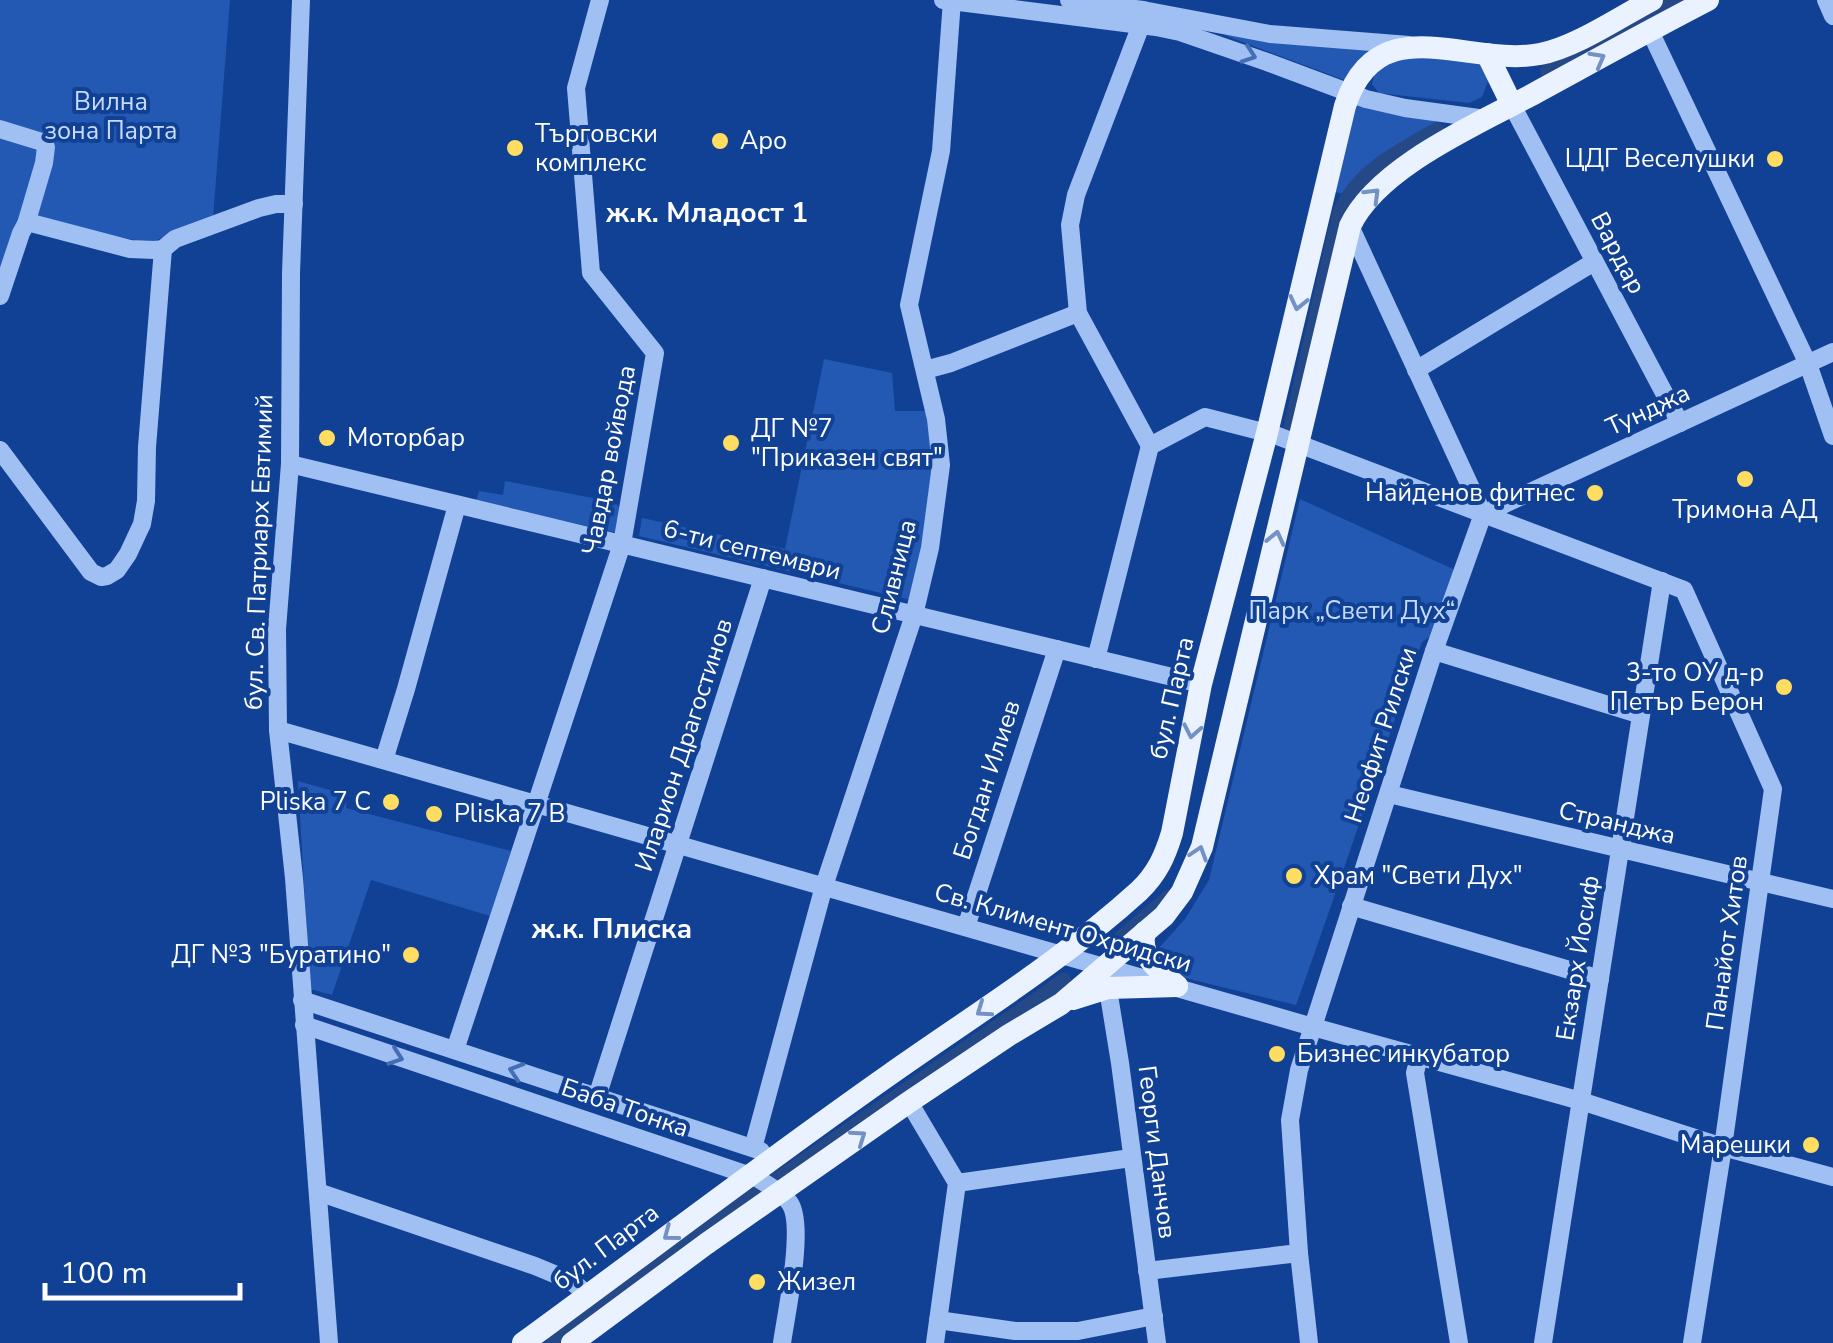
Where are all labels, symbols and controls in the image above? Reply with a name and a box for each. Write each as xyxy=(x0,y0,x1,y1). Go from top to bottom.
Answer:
one-way arrow xyxy=(1240,44,1257,64)
one-way arrow xyxy=(1588,51,1606,71)
park label: Вилна зона Парта xyxy=(45,85,177,148)
place label: Търговски комплекс xyxy=(535,117,658,180)
place label: Аро xyxy=(740,124,787,158)
marker: Аро xyxy=(709,130,731,152)
marker: Търговски комплекс xyxy=(504,137,526,159)
place label: ЦДГ Веселушки xyxy=(1565,142,1755,176)
marker: ЦДГ Веселушки xyxy=(1764,148,1786,170)
one-way arrow xyxy=(1361,188,1379,206)
district label: ж.к. Младост 1 xyxy=(605,194,808,232)
street label: Вардар xyxy=(1582,206,1654,300)
one-way arrow xyxy=(1289,294,1310,311)
street label: Чавдар войвода xyxy=(574,362,644,558)
street label: Тунджа xyxy=(1601,376,1695,444)
street label: бул. Св. Патриарх Евтимий xyxy=(236,393,282,711)
place label: ДГ №7 "Приказен свят" xyxy=(751,412,943,475)
place label: Моторбар xyxy=(347,421,465,455)
marker: Моторбар xyxy=(316,427,338,449)
marker: ДГ №7 "Приказен свят" xyxy=(720,432,742,454)
marker: Тримона АД xyxy=(1734,468,1756,490)
place label: Найденов фитнес xyxy=(1365,476,1575,510)
marker: Найденов фитнес xyxy=(1584,482,1606,504)
place label: Тримона АД xyxy=(1672,493,1818,527)
street label: 6-ти септември xyxy=(660,512,844,588)
street label: Сливница xyxy=(863,516,925,638)
one-way arrow xyxy=(1264,530,1285,547)
park label: Парк „Свети Дух“ xyxy=(1249,594,1455,628)
street label: Иларион Драгостинов xyxy=(627,614,741,876)
street label: бул. Парта xyxy=(1141,633,1203,763)
street label: Неофит Рилски xyxy=(1337,643,1425,827)
place label: 3-то ОУ д-р Петър Берон xyxy=(1610,656,1764,719)
marker: 3-то ОУ д-р Петър Берон xyxy=(1773,676,1795,698)
street label: Богдан Илиев xyxy=(945,696,1029,864)
one-way arrow xyxy=(1183,722,1204,739)
place label: Pliska 7 C xyxy=(260,785,371,819)
marker: Pliska 7 C xyxy=(380,791,402,813)
street label: Странджа xyxy=(1555,793,1679,853)
place label: Pliska 7 B xyxy=(454,797,565,831)
marker: Pliska 7 B xyxy=(423,803,445,825)
one-way arrow xyxy=(1187,846,1207,863)
street label: Панайот Хитов xyxy=(1698,853,1756,1033)
place label: Храм "Свети Дух" xyxy=(1314,859,1522,893)
marker: Храм "Свети Дух" xyxy=(1283,865,1305,887)
street label: Екзарх Йосиф xyxy=(1548,873,1608,1043)
street label: Св. Климент Охридски xyxy=(930,875,1196,981)
district label: ж.к. Плиска xyxy=(531,910,692,948)
place label: ДГ №3 "Буратино" xyxy=(171,938,391,972)
marker: ДГ №3 "Буратино" xyxy=(400,944,422,966)
one-way arrow xyxy=(975,998,994,1016)
place label: Бизнес инкубатор xyxy=(1297,1037,1510,1071)
marker: Бизнес инкубатор xyxy=(1266,1043,1288,1065)
one-way arrow xyxy=(386,1045,403,1065)
one-way arrow xyxy=(509,1062,526,1082)
street label: Георги Данчов xyxy=(1130,1063,1184,1241)
street label: Баба Тонка xyxy=(557,1070,693,1146)
place label: Марешки xyxy=(1680,1128,1791,1162)
one-way arrow xyxy=(847,1131,866,1149)
marker: Марешки xyxy=(1800,1134,1822,1156)
street label: бул. Парта xyxy=(546,1196,666,1298)
one-way arrow xyxy=(663,1223,681,1240)
scale bar xyxy=(45,1238,240,1300)
text: 100 m xyxy=(60,1253,147,1294)
place label: Жизел xyxy=(777,1265,856,1299)
marker: Жизел xyxy=(746,1271,768,1293)

